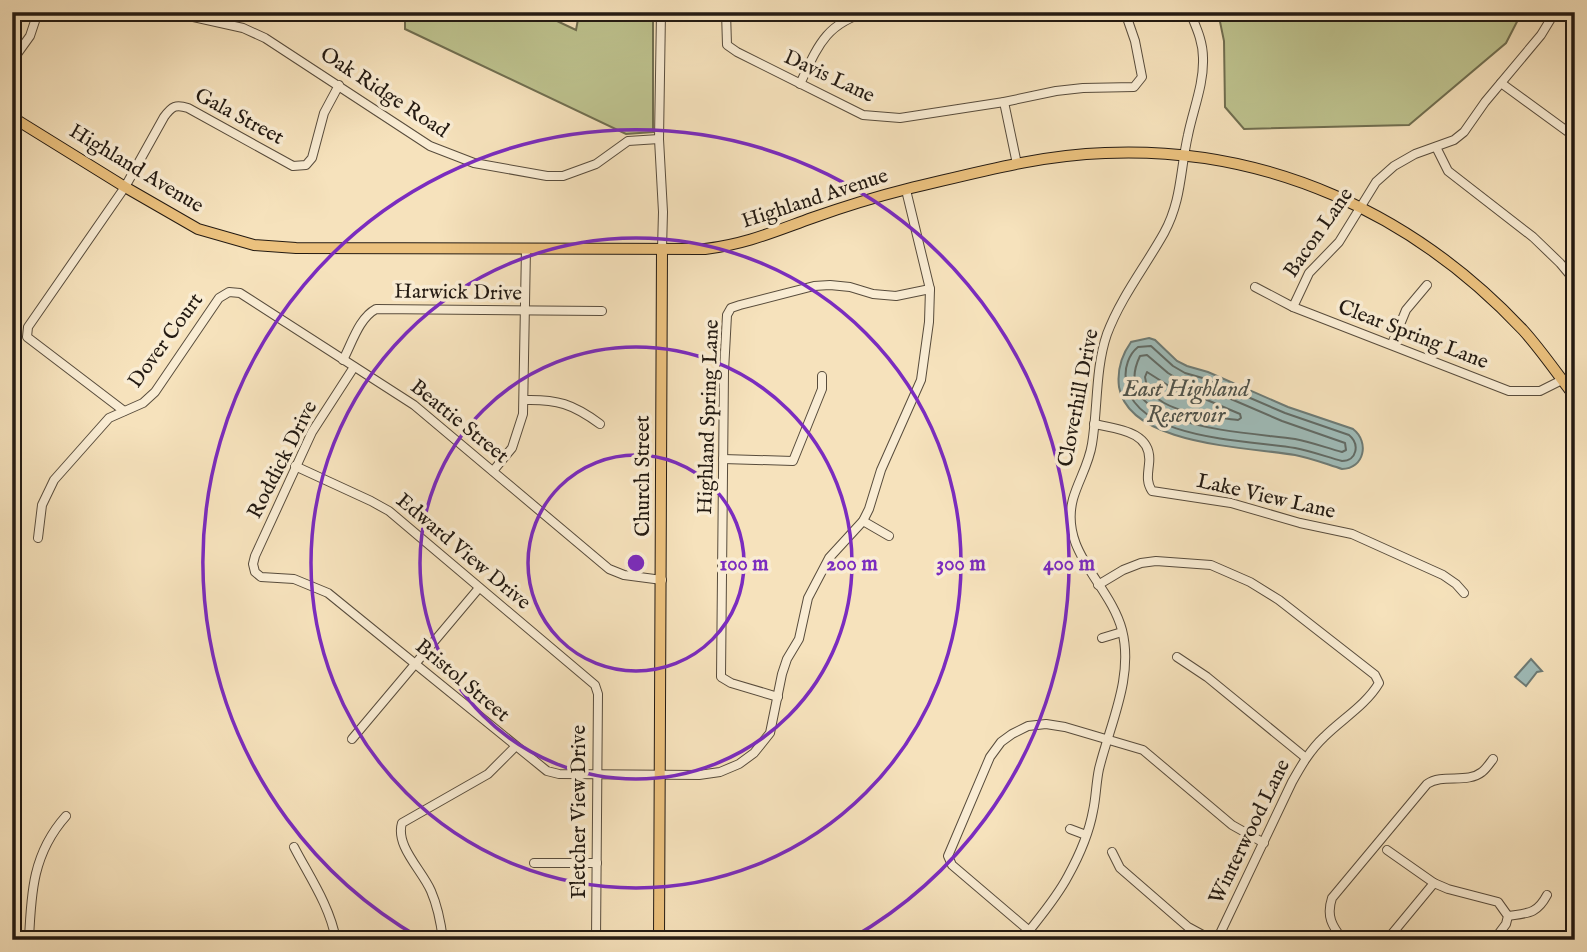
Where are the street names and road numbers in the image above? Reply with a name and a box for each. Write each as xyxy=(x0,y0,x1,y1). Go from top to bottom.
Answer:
street label: Oak Ridge Road xyxy=(315,41,454,145)
street label: Davis Lane xyxy=(779,44,879,110)
street label: Gala Street xyxy=(190,82,288,152)
street label: Highland Avenue xyxy=(64,118,208,220)
street label: Highland Avenue xyxy=(738,163,892,235)
street label: Bacon Lane xyxy=(1278,182,1360,283)
street label: Harwick Drive xyxy=(394,278,523,308)
street label: Dover Court xyxy=(122,288,210,394)
street label: Clear Spring Lane xyxy=(1334,294,1492,376)
street label: Highland Spring Lane xyxy=(692,319,726,515)
street label: Cloverhill Drive xyxy=(1052,326,1106,469)
street label: Beattie Street xyxy=(404,374,514,470)
street label: Roddick Drive xyxy=(242,396,324,524)
street label: Church Street xyxy=(630,415,657,537)
street label: Lake View Lane xyxy=(1194,468,1338,526)
street label: Edward View Drive xyxy=(390,488,536,617)
street label: Bristol Street xyxy=(409,634,515,728)
street label: Fletcher View Drive xyxy=(566,725,593,899)
street label: Winterwood Lane xyxy=(1203,755,1297,909)

